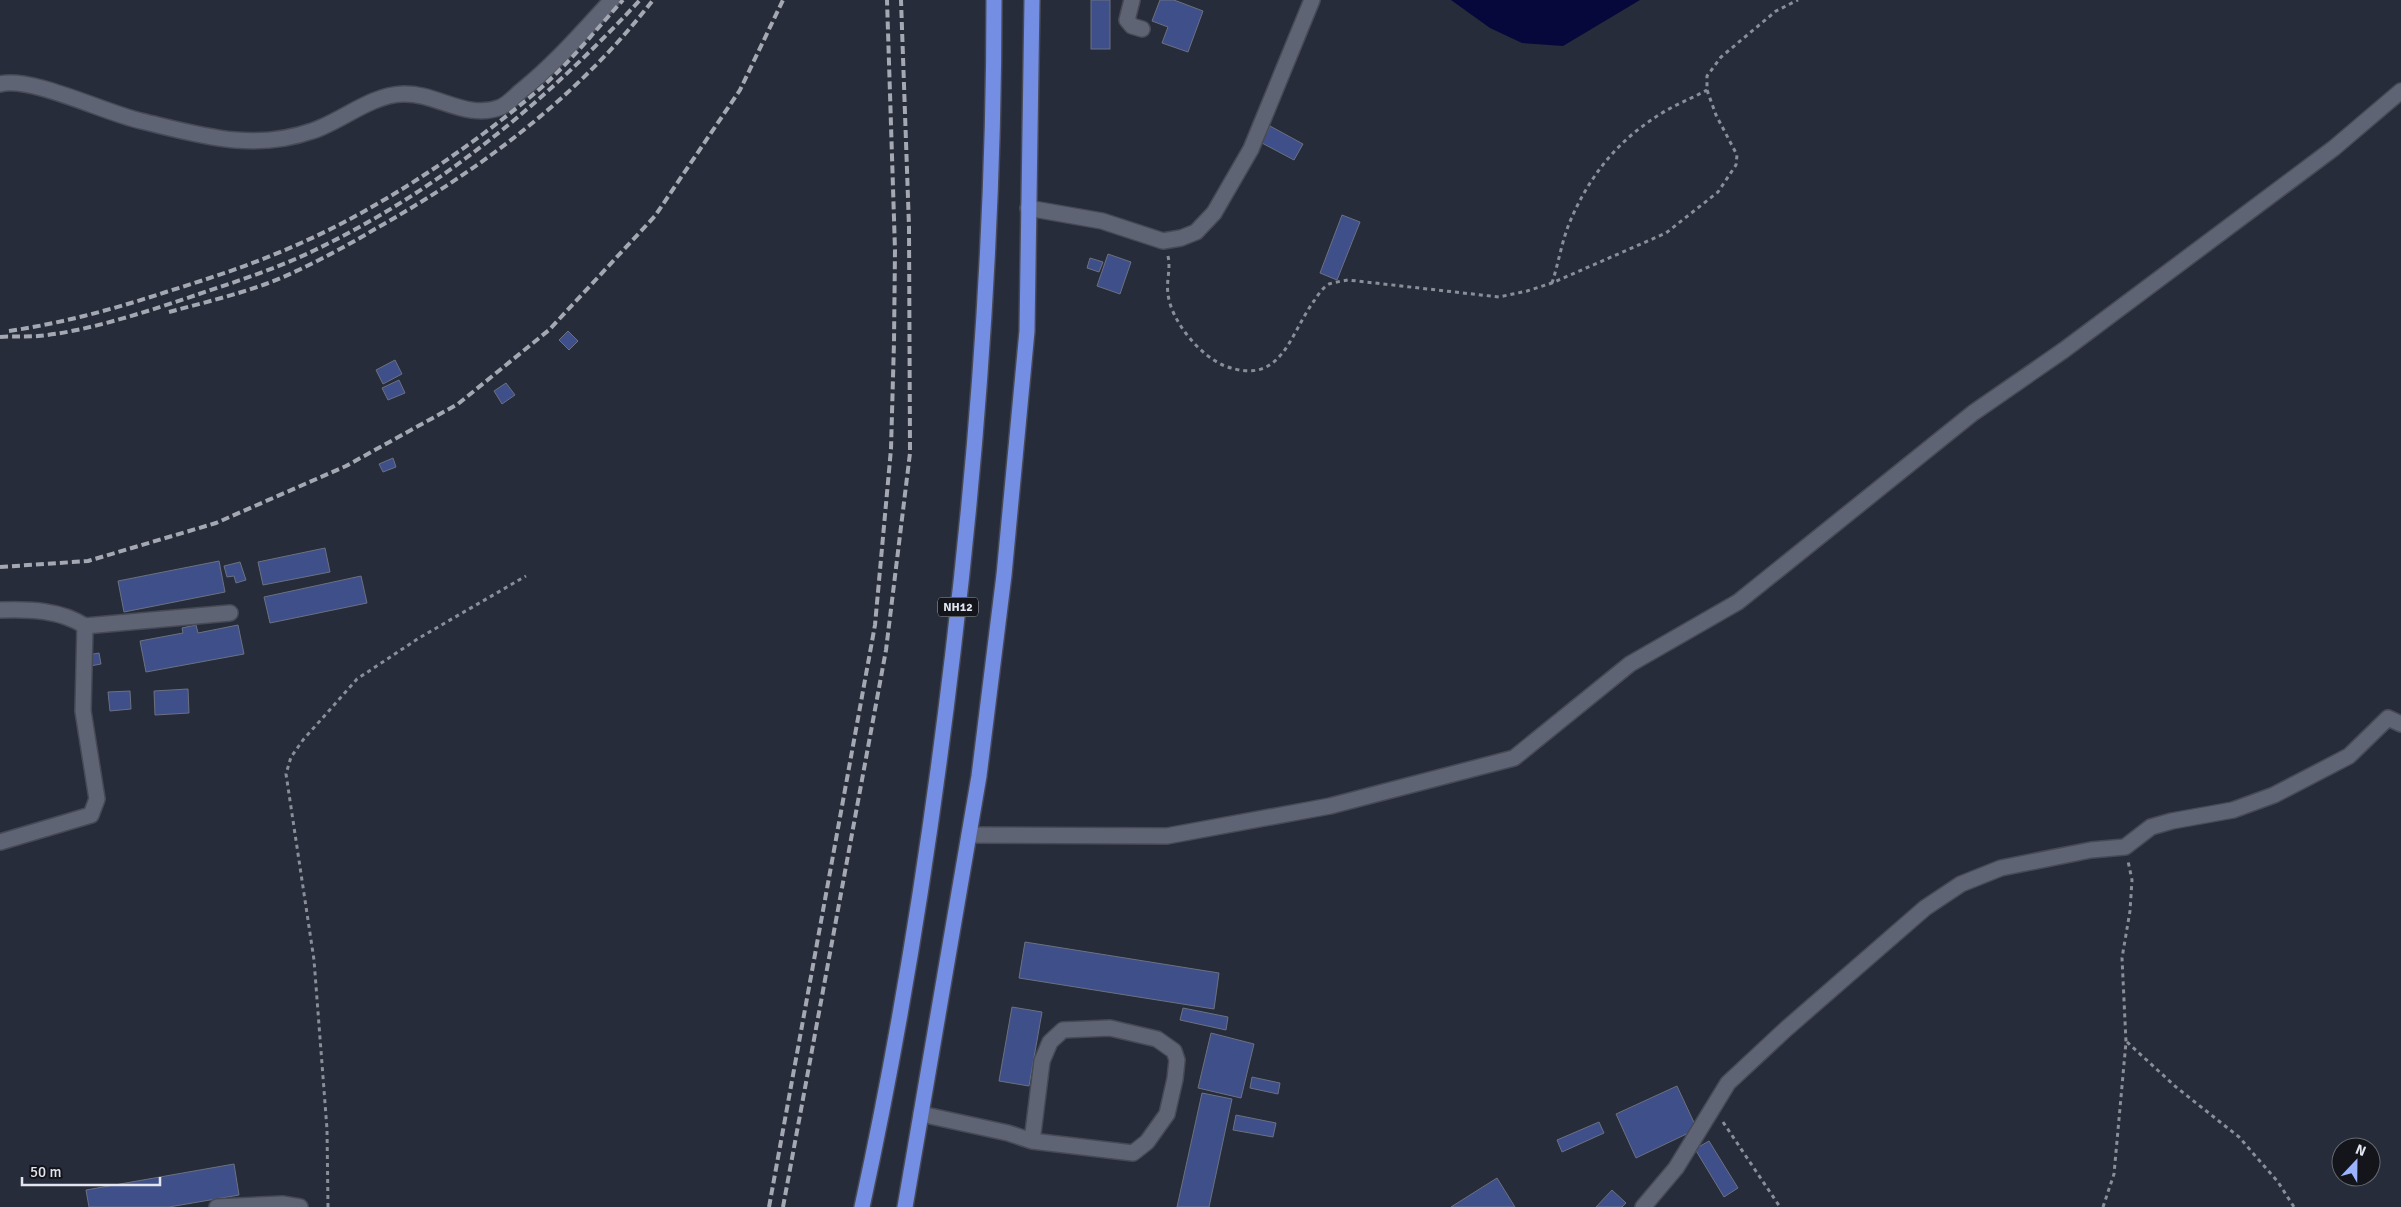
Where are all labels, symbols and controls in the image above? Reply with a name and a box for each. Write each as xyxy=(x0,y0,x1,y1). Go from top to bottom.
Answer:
road number: NH12 xyxy=(938,598,978,616)
north arrow xyxy=(2331,1137,2381,1187)
text: N xyxy=(2353,1141,2368,1160)
scale bar xyxy=(22,1154,160,1186)
text: 50 m xyxy=(30,1163,61,1181)

